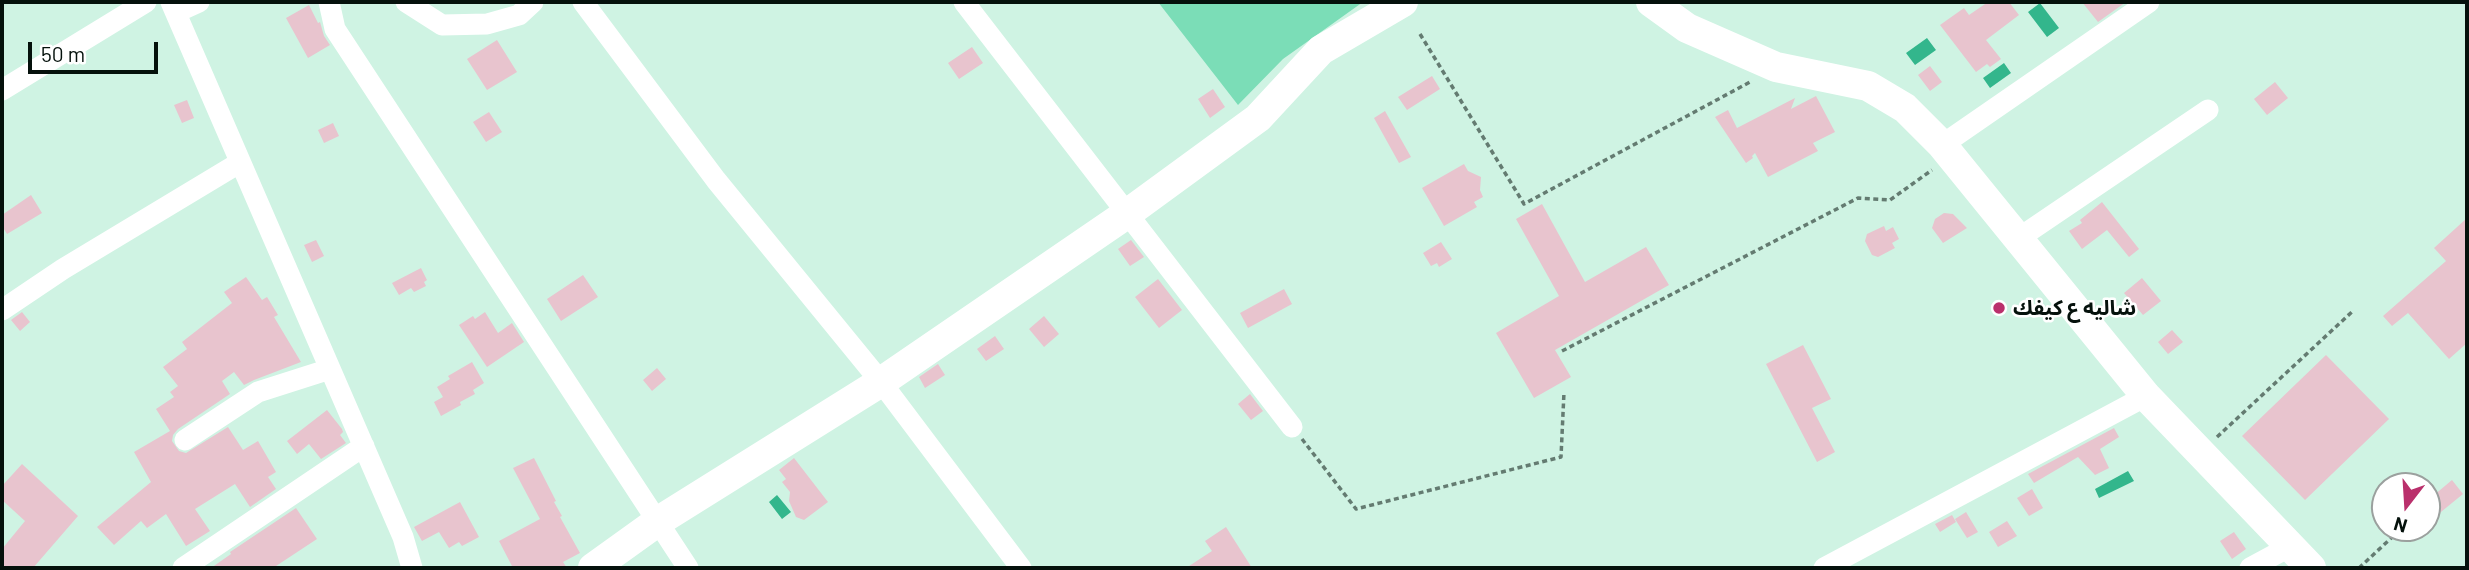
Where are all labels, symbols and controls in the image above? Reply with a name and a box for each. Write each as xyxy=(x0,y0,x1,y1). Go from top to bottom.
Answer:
scale bar xyxy=(32,28,161,72)
text: 50 m xyxy=(41,41,85,66)
place label: شاليه ع كيفك xyxy=(2013,295,2136,321)
marker: شاليه ع كيفك xyxy=(1991,300,2007,316)
north arrow xyxy=(2371,472,2441,542)
text: N xyxy=(2391,513,2410,538)

